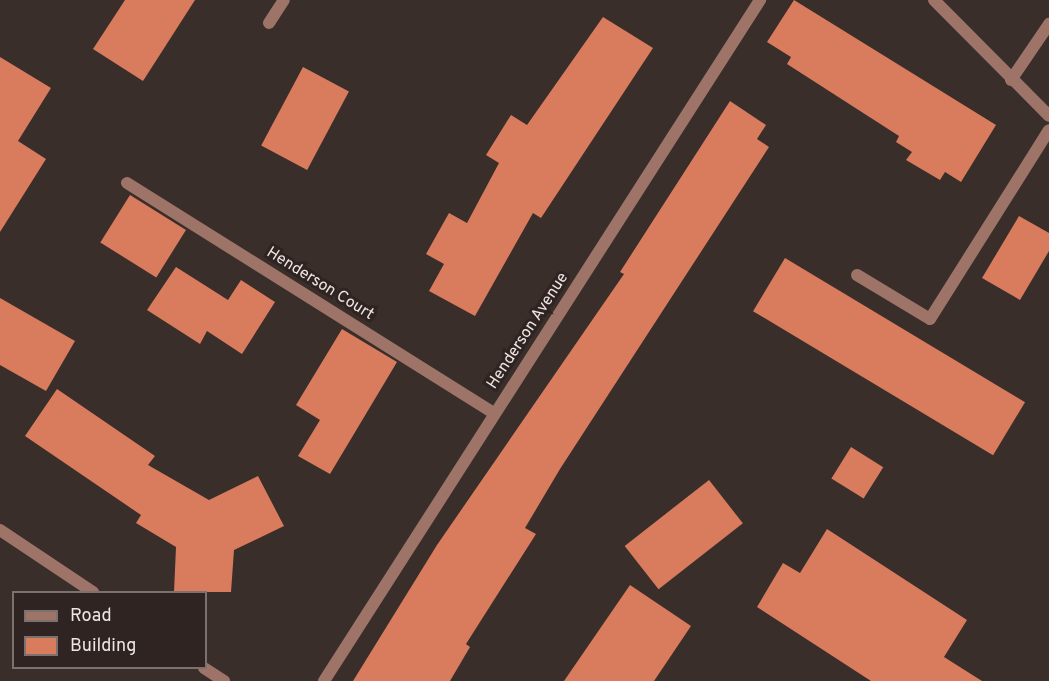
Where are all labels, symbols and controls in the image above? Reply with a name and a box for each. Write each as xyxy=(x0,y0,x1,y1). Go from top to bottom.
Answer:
street label: Henderson Court xyxy=(263,243,377,325)
street label: Henderson Avenue xyxy=(483,269,573,393)
legend xyxy=(12,591,207,669)
text: Road xyxy=(70,605,112,628)
text: Building xyxy=(70,635,136,658)

